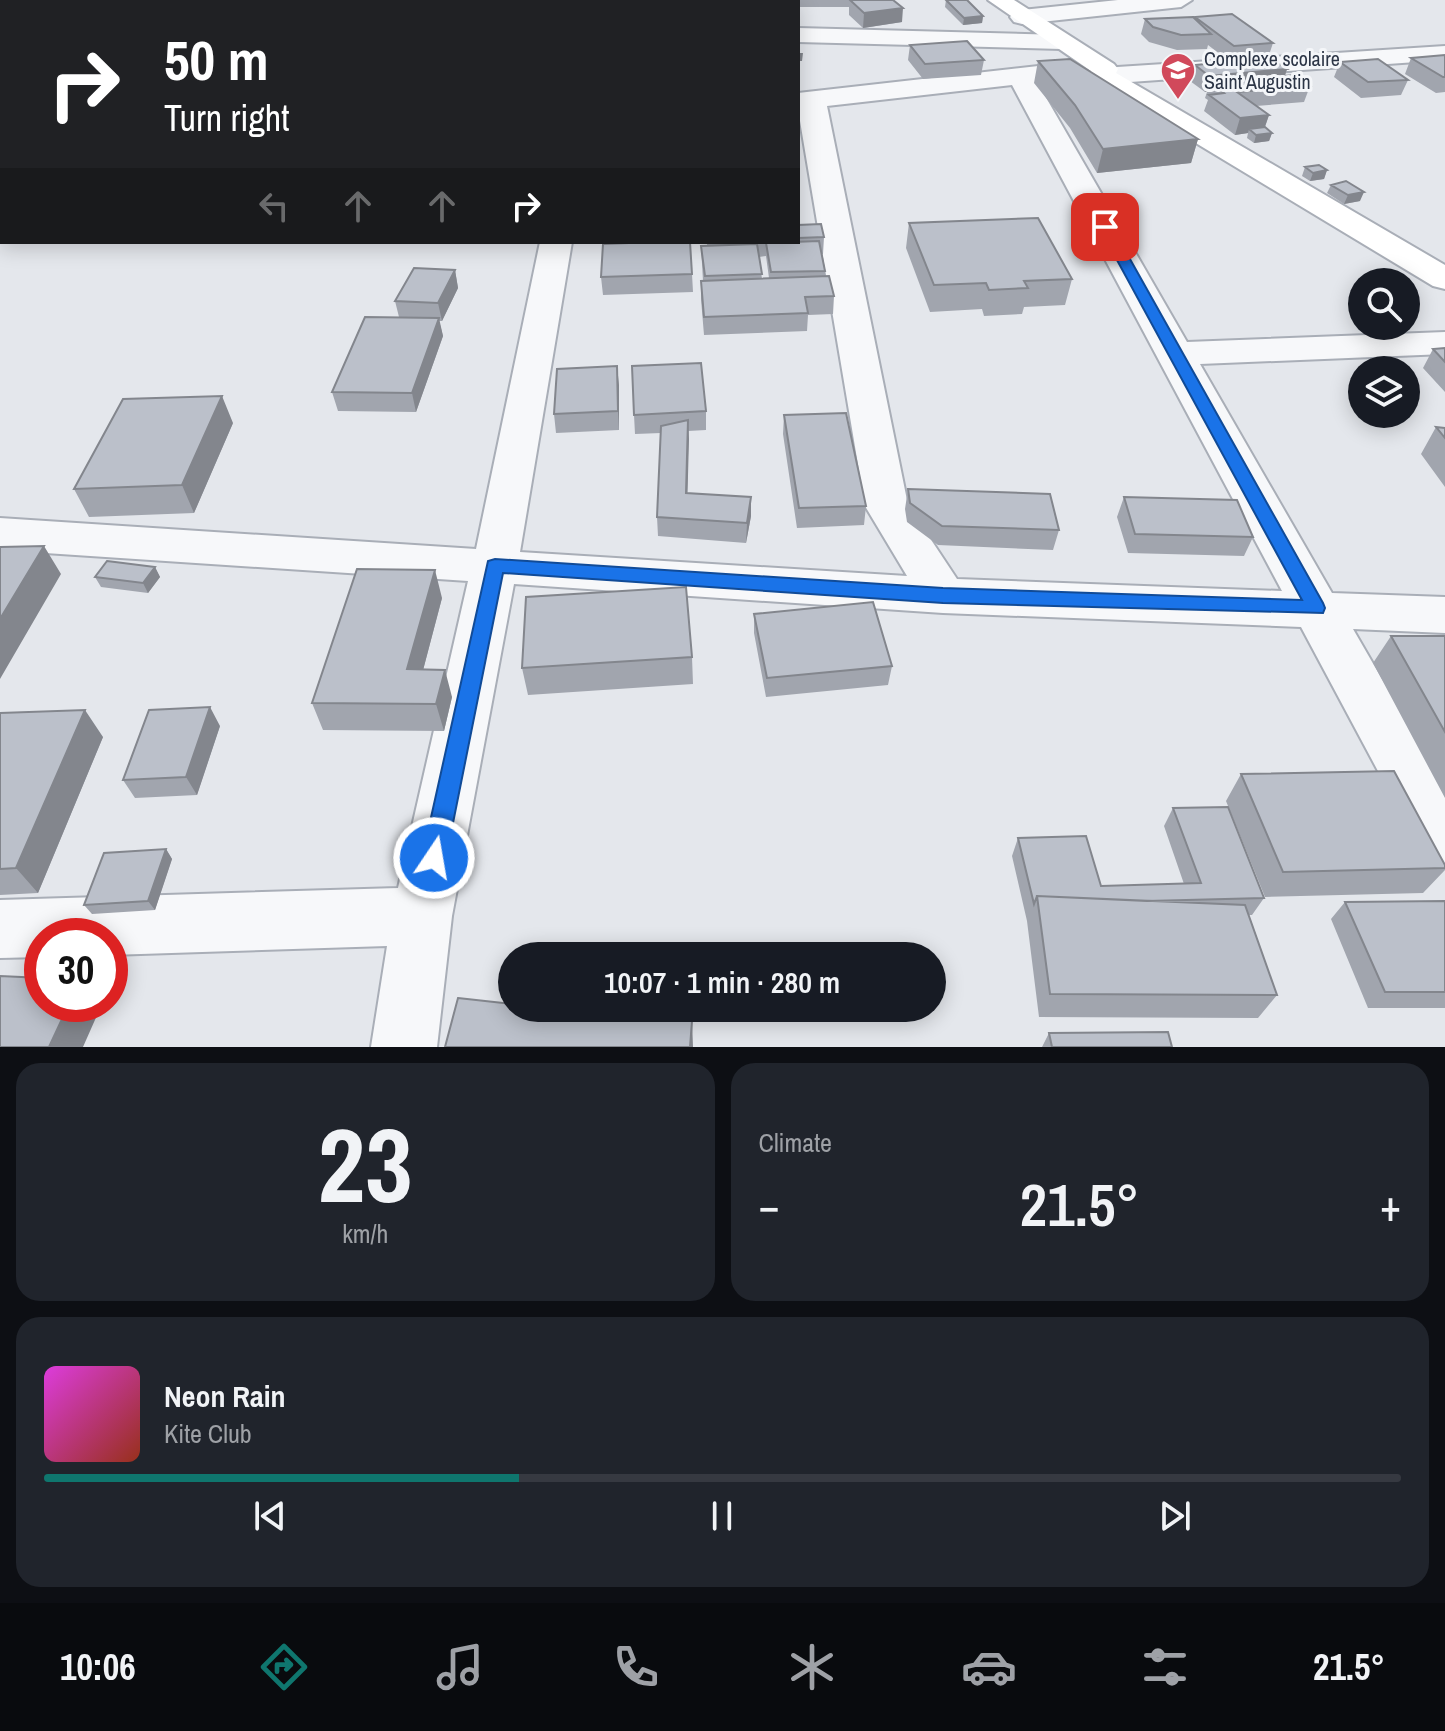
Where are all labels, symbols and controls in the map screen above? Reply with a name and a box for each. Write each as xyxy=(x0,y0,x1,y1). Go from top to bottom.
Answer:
text: 50 m xyxy=(164,22,269,97)
icon: right xyxy=(32,32,136,136)
place label: Complexe scolaire Saint Augustin xyxy=(1204,45,1340,95)
school or university icon: Complexe scolaire Saint Augustin xyxy=(1159,51,1197,101)
text: Turn right xyxy=(164,94,289,142)
icon: left xyxy=(252,184,296,228)
icon: ahead xyxy=(336,184,380,228)
icon: ahead xyxy=(420,184,464,228)
icon: right xyxy=(504,184,548,228)
pin xyxy=(1071,193,1139,261)
icon: arrive xyxy=(1083,205,1127,249)
map controls xyxy=(1348,268,1420,428)
button: search xyxy=(1348,268,1420,340)
button: layers xyxy=(1348,356,1420,428)
position arrow xyxy=(392,816,476,900)
speed limit sign: 30 xyxy=(24,918,128,1022)
text: 10:07 · 1 min · 280 m xyxy=(604,962,840,1002)
text: 23 xyxy=(318,1094,413,1234)
text: Climate xyxy=(759,1125,832,1160)
text: 21.5° xyxy=(1020,1164,1140,1245)
text: − xyxy=(759,1175,780,1235)
text: + xyxy=(1380,1175,1401,1235)
text: km/h xyxy=(342,1216,388,1251)
text: Neon Rain xyxy=(164,1376,286,1416)
text: Kite Club xyxy=(164,1416,252,1451)
icon: previous xyxy=(248,1494,292,1538)
icon: pause xyxy=(700,1494,744,1538)
icon: next xyxy=(1153,1494,1197,1538)
icon: directions xyxy=(256,1639,312,1695)
icon: music xyxy=(432,1639,488,1695)
icon: phone xyxy=(608,1639,664,1695)
icon: climate xyxy=(784,1639,840,1695)
icon: car xyxy=(961,1639,1017,1695)
icon: filters xyxy=(1137,1639,1193,1695)
text: 10:06 xyxy=(60,1643,136,1691)
text: 21.5° xyxy=(1313,1643,1385,1691)

